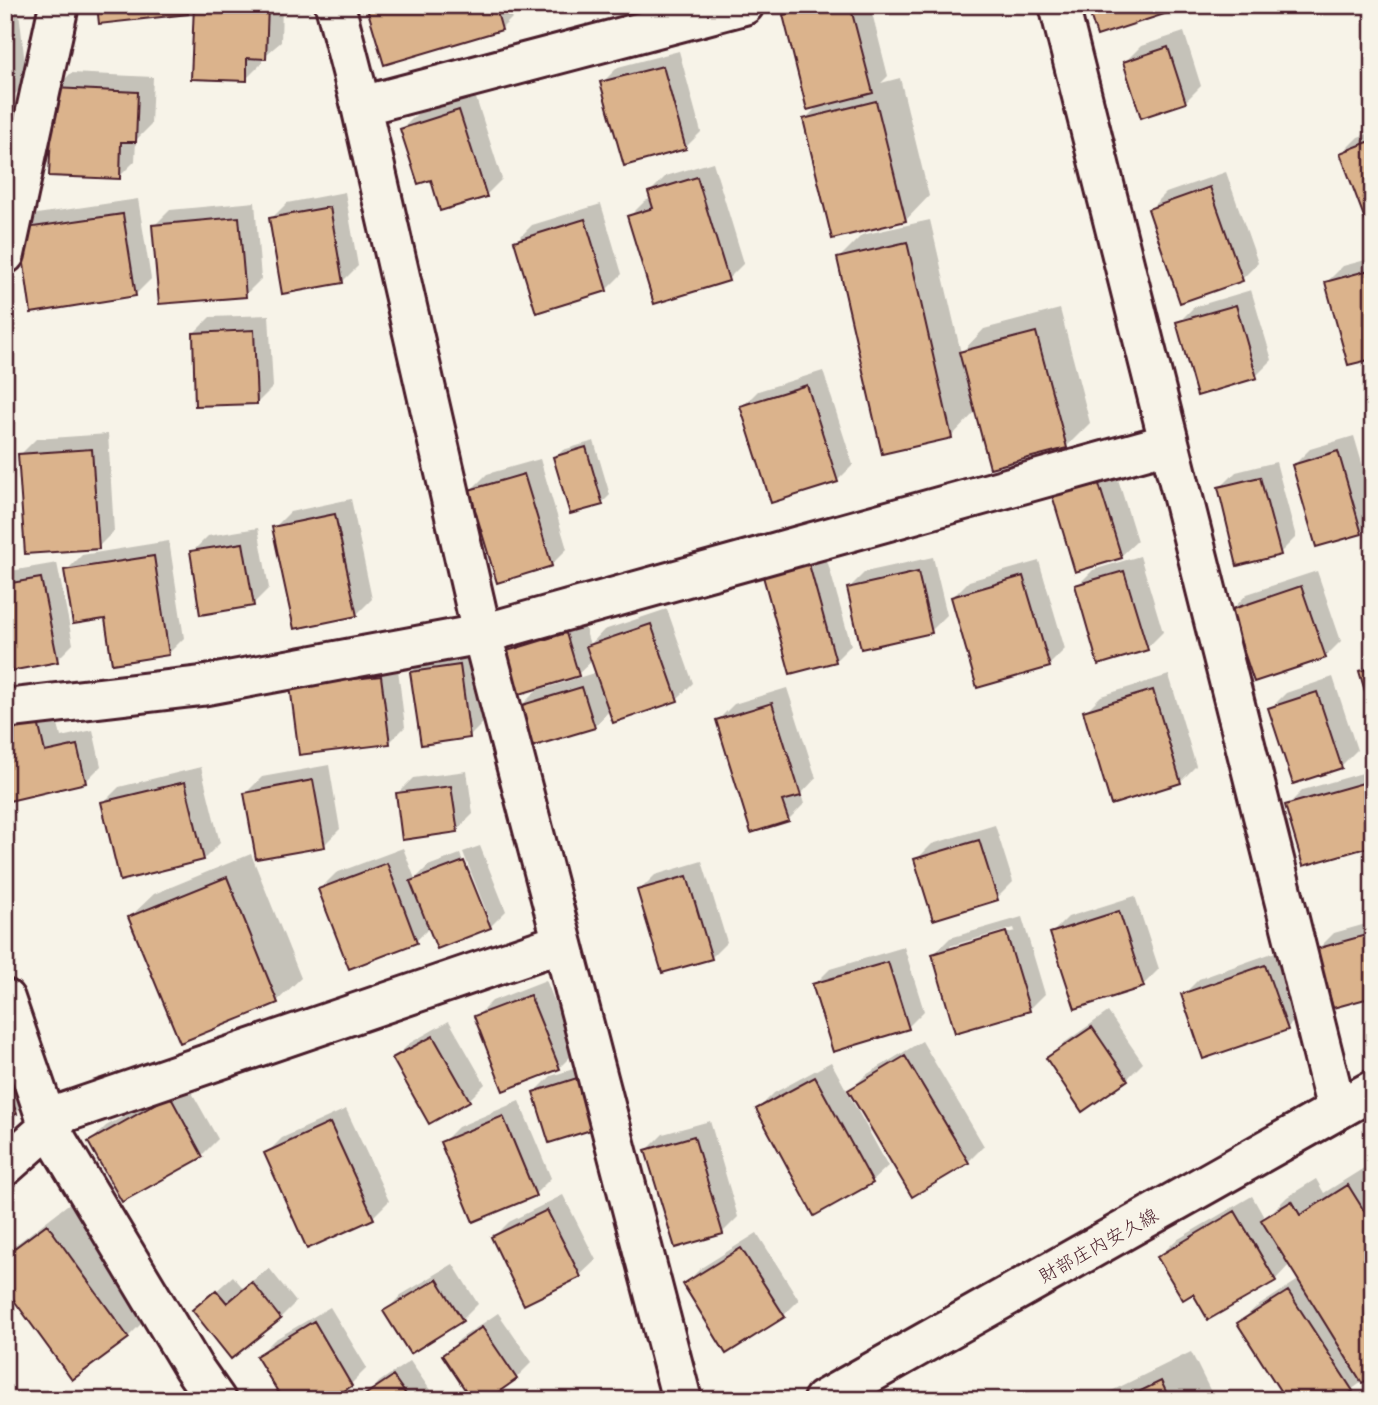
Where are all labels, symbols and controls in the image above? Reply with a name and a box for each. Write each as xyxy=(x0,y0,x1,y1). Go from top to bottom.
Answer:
street label: 財部庄内安久線 xyxy=(1034,1201,1164,1292)

